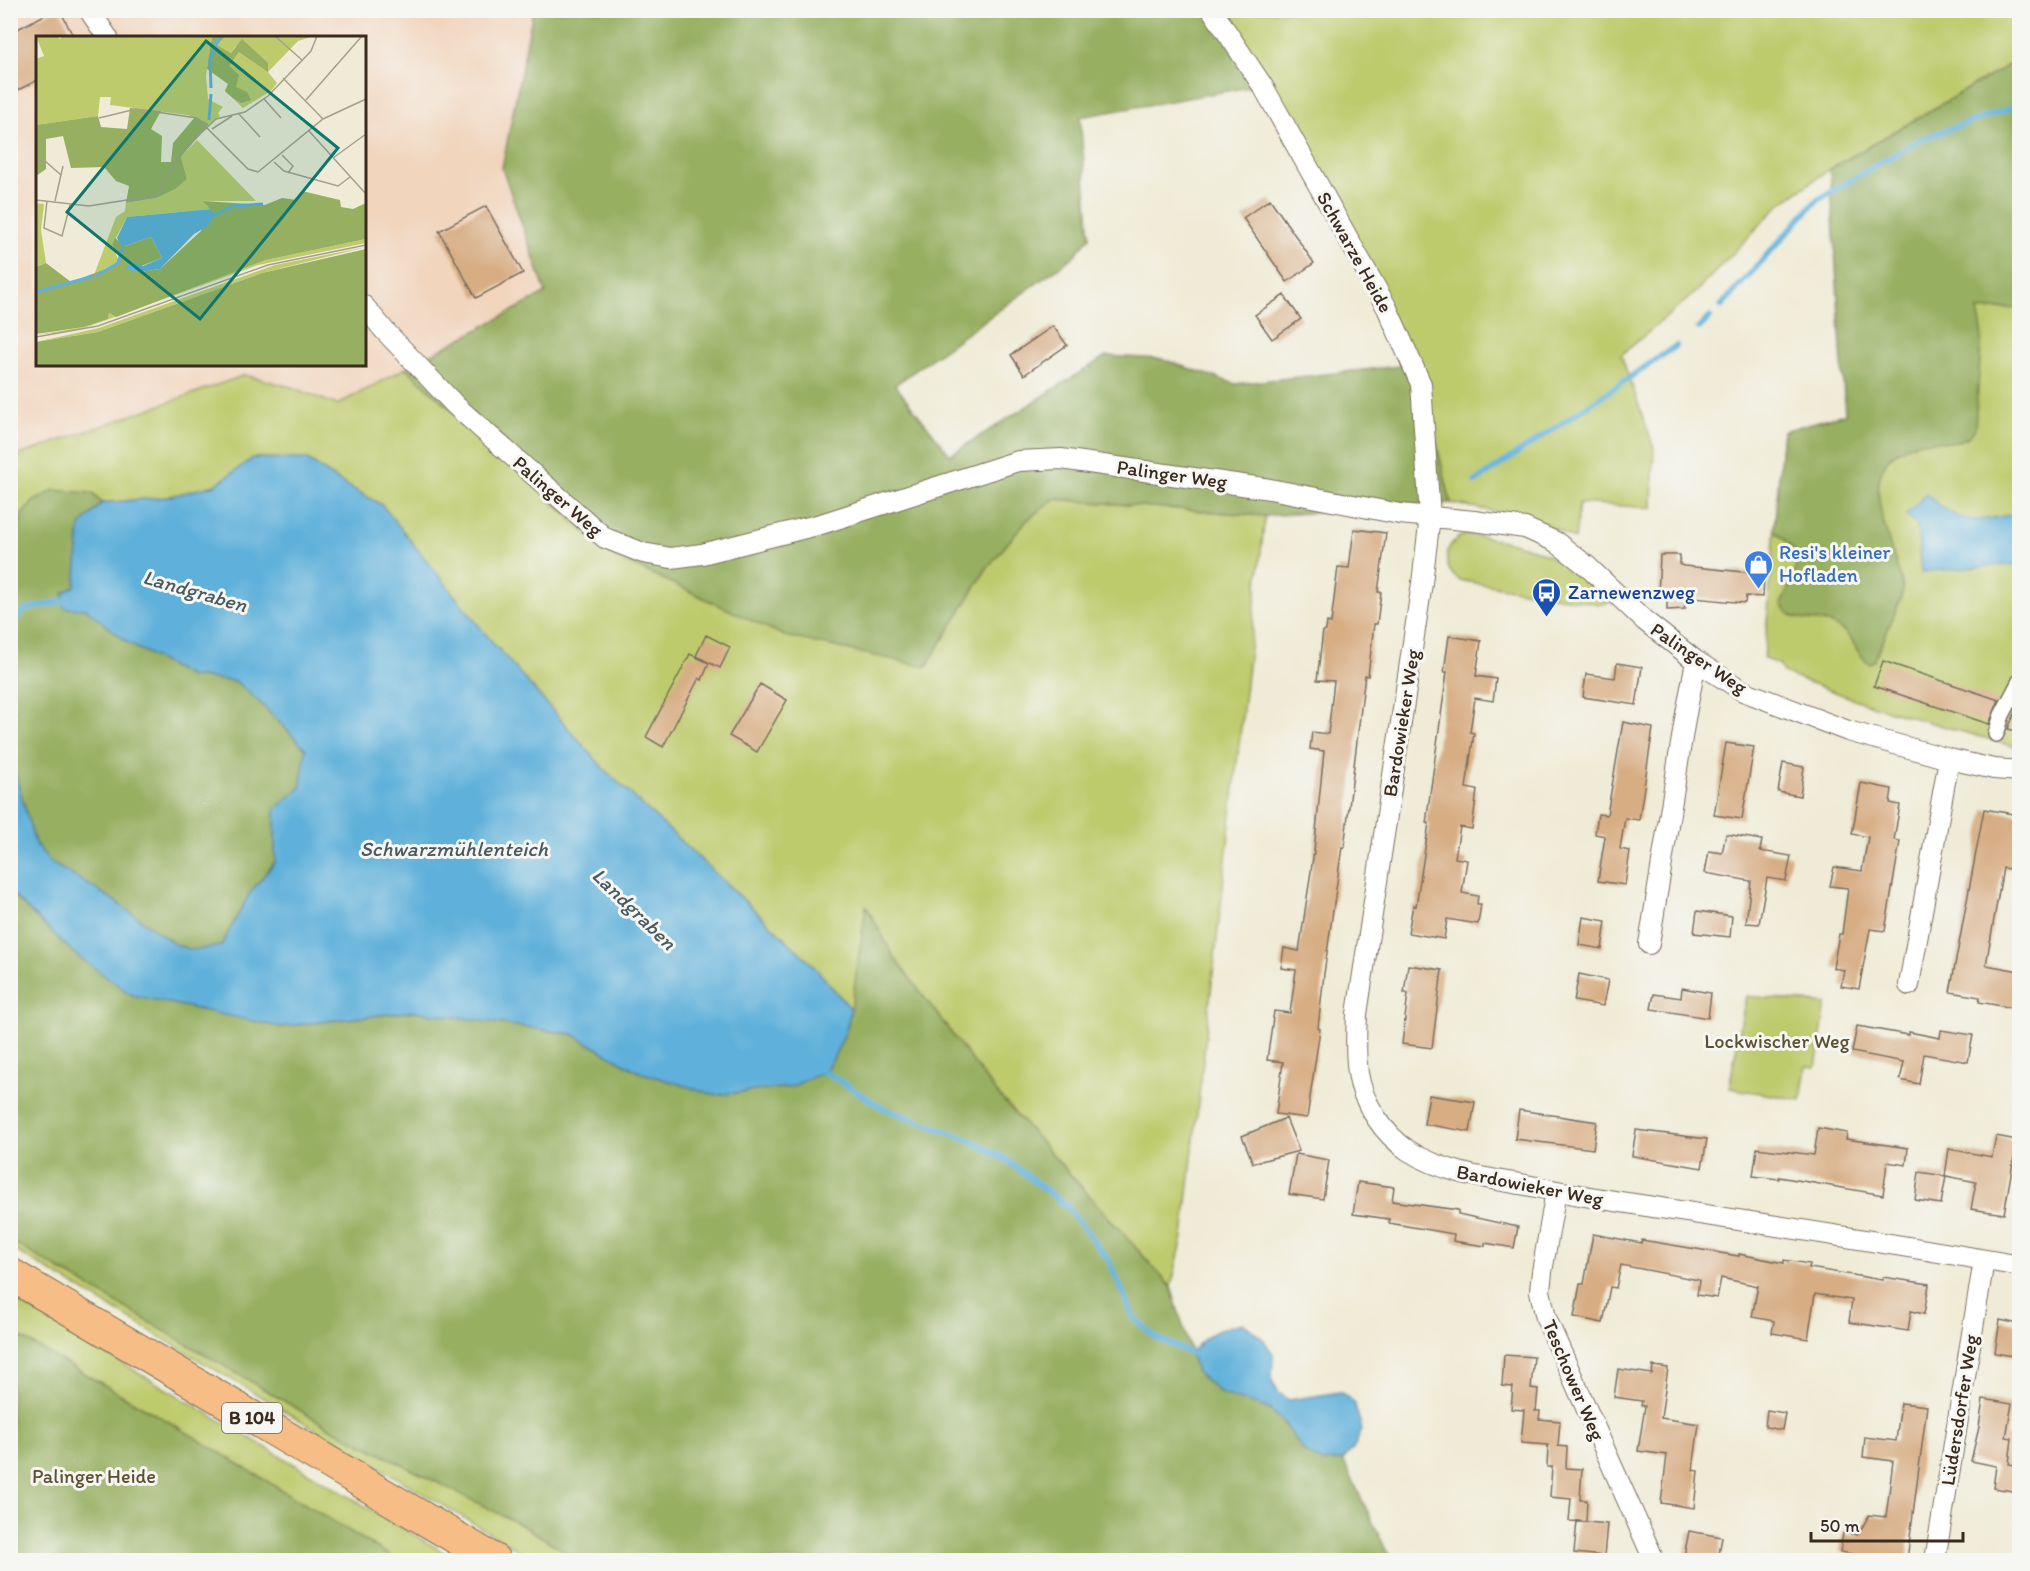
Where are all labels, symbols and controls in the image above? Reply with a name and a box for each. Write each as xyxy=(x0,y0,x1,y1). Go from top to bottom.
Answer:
inset map xyxy=(36,36,366,366)
street label: Schwarze Heide xyxy=(1312,187,1398,317)
street label: Palinger Weg xyxy=(508,450,608,542)
street label: Palinger Weg xyxy=(1115,454,1230,494)
place label: Resi's kleiner Hofladen xyxy=(1779,540,1891,587)
shop icon: Resi's kleiner Hofladen xyxy=(1742,548,1774,590)
water label: Landgraben xyxy=(140,564,251,618)
bus stop icon: Zarnewenzweg xyxy=(1531,576,1563,618)
place label: Zarnewenzweg xyxy=(1568,580,1696,604)
street label: Palinger Weg xyxy=(1646,617,1752,699)
street label: Bardowieker Weg xyxy=(1377,647,1425,799)
water label: Schwarzmühlenteich xyxy=(360,836,549,861)
water label: Landgraben xyxy=(587,862,682,956)
park label: Lockwischer Weg xyxy=(1704,1029,1851,1053)
street label: Bardowieker Weg xyxy=(1454,1159,1606,1211)
street label: Teschower Weg xyxy=(1538,1316,1611,1445)
street label: Lüdersdorfer Weg xyxy=(1935,1332,1983,1487)
road number: B 104 xyxy=(222,1403,282,1433)
park label: Palinger Heide xyxy=(32,1464,156,1488)
scale bar xyxy=(1811,1505,1962,1543)
text: 50 m xyxy=(1820,1515,1860,1537)

